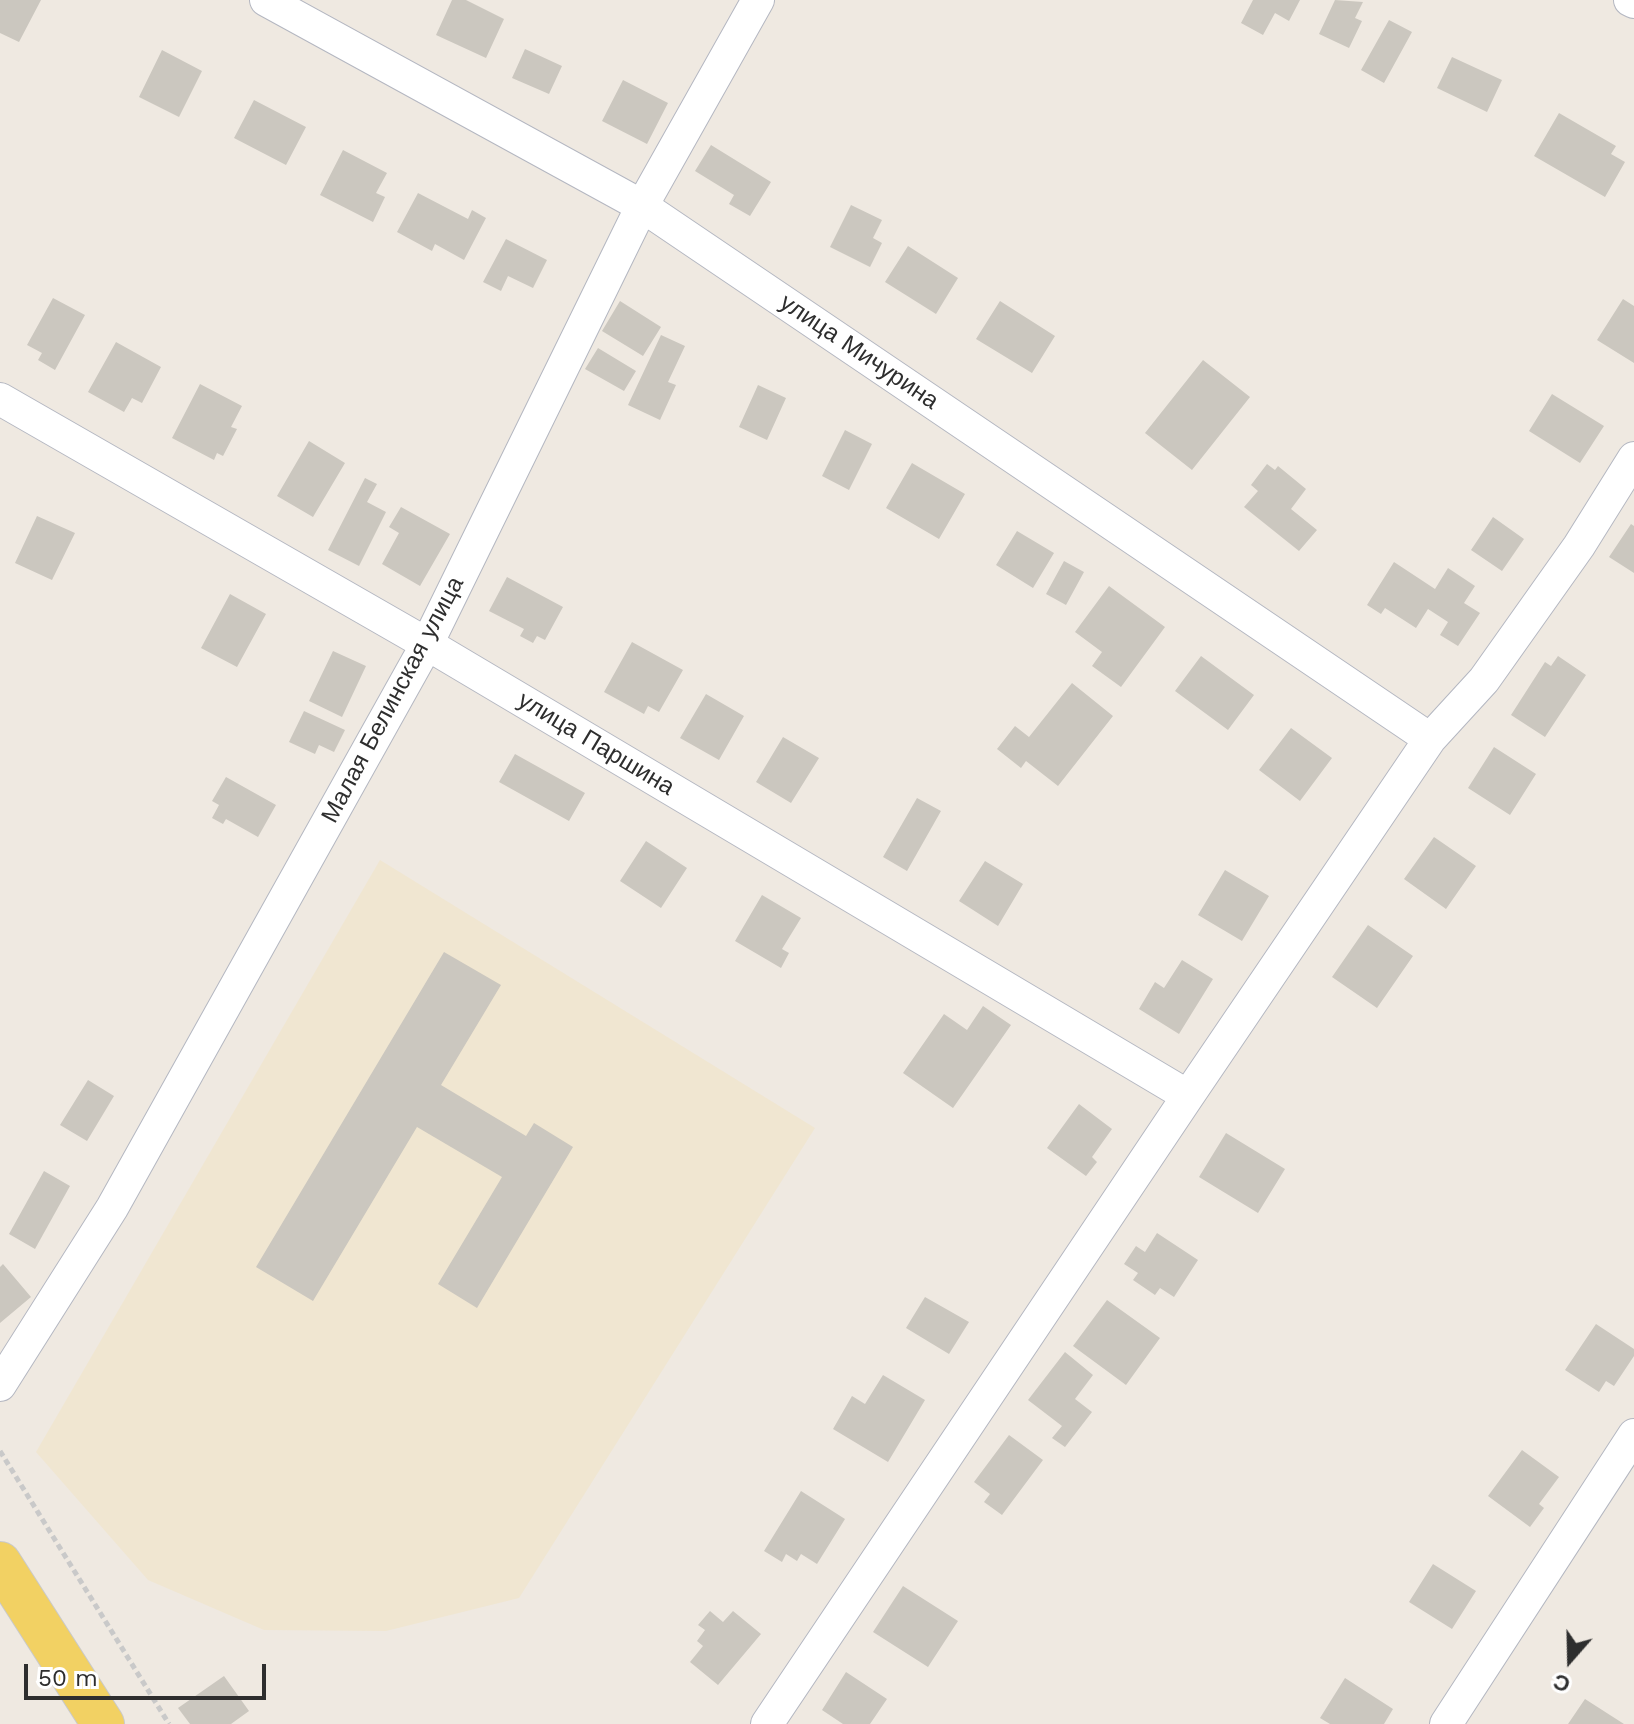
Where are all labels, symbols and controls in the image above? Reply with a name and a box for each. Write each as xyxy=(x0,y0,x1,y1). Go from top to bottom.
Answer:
street label: улица Мичурина xyxy=(774,288,944,416)
street label: Малая Белинская улица xyxy=(316,572,470,828)
street label: улица Паршина xyxy=(513,686,679,802)
north arrow xyxy=(1530,1620,1610,1700)
scale bar xyxy=(28,1648,270,1698)
text: 50 m xyxy=(38,1664,98,1692)
text: С xyxy=(1550,1669,1573,1697)

